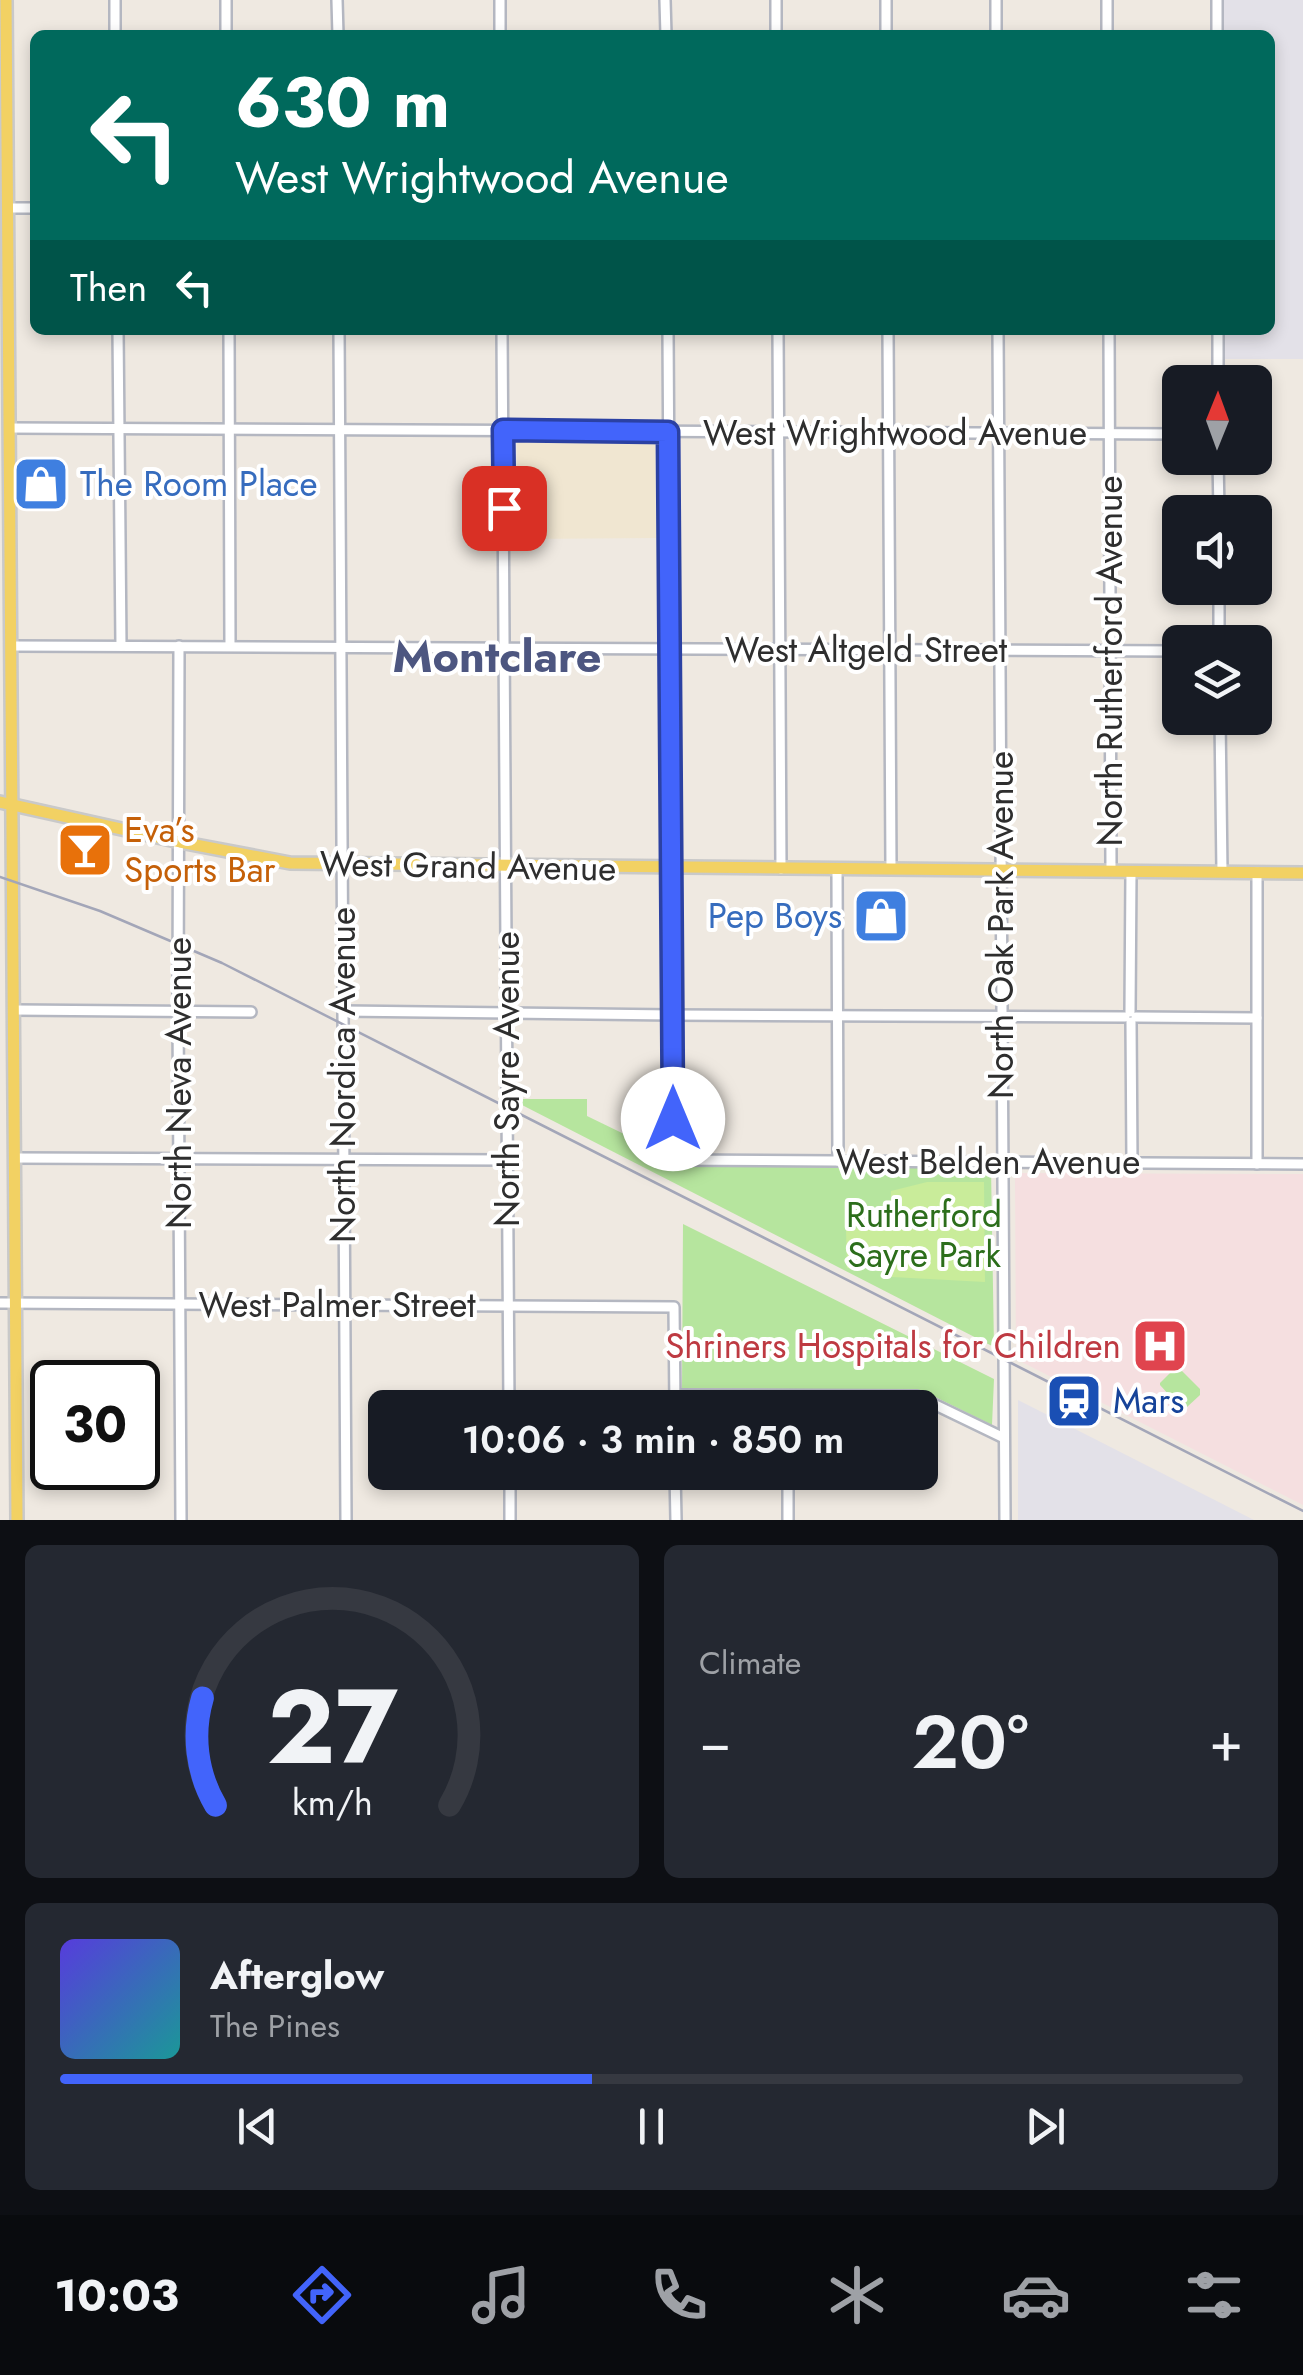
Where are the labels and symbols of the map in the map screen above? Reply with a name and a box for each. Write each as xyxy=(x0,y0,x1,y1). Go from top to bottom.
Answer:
north arrow xyxy=(1162,365,1272,475)
street label: West Wrightwood Avenue xyxy=(703,408,1087,458)
shop icon: The Room Place xyxy=(11,454,71,514)
place label: The Room Place xyxy=(80,459,318,509)
pin xyxy=(462,466,547,551)
street label: North Rutherford Avenue xyxy=(1085,476,1135,846)
district label: Montclare xyxy=(392,624,602,689)
street label: West Altgeld Street xyxy=(725,625,1008,675)
street label: North Oak Park Avenue xyxy=(976,751,1026,1099)
place label: Eva’s Sports Bar xyxy=(124,805,276,895)
bar icon: Eva’s Sports Bar xyxy=(55,820,115,880)
street label: West Grand Avenue xyxy=(319,838,617,894)
shop icon: Pep Boys xyxy=(851,886,911,946)
place label: Pep Boys xyxy=(708,891,842,941)
street label: North Nordica Avenue xyxy=(318,907,368,1243)
street label: North Sayre Avenue xyxy=(482,931,532,1227)
street label: North Neva Avenue xyxy=(154,937,204,1229)
position arrow xyxy=(621,1067,725,1171)
street label: West Belden Avenue xyxy=(836,1137,1140,1187)
park label: Rutherford Sayre Park xyxy=(846,1190,1002,1280)
street label: West Palmer Street xyxy=(198,1280,476,1330)
hospital icon: Shriners Hospitals for Children xyxy=(1130,1316,1190,1376)
place label: Shriners Hospitals for Children xyxy=(665,1321,1121,1371)
speed limit sign: 30 xyxy=(30,1360,160,1490)
station icon: Mars xyxy=(1044,1371,1104,1431)
place label: Mars xyxy=(1113,1376,1184,1426)

